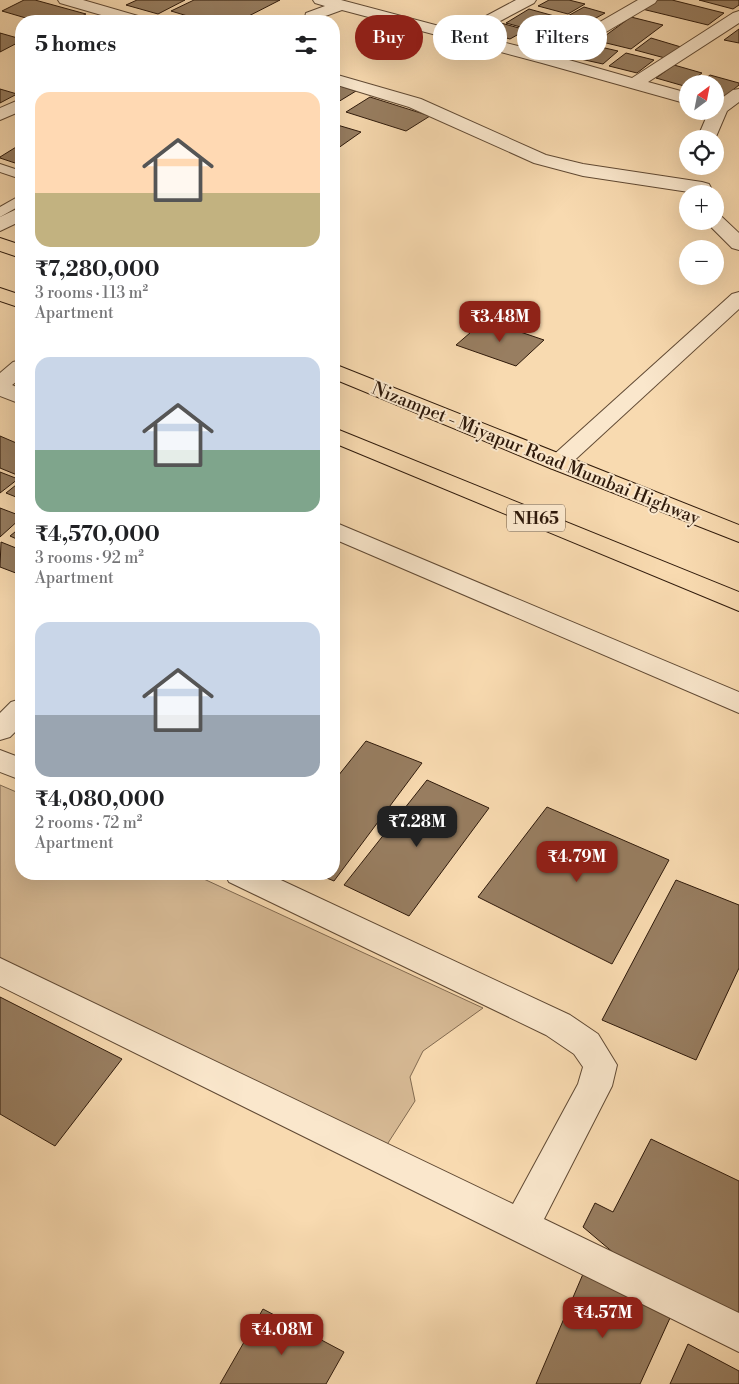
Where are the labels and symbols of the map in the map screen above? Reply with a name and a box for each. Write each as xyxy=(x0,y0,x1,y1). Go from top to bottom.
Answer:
north arrow xyxy=(679,75,724,120)
pin: ₹3.48M xyxy=(459,300,541,343)
street label: Nizampet - Miyapur Road Mumbai Highway xyxy=(368,377,703,530)
road number: NH65 xyxy=(507,504,565,532)
pin: ₹7.28M xyxy=(376,806,458,848)
pin: ₹4.79M xyxy=(536,840,618,883)
pin: ₹4.57M xyxy=(562,1296,644,1339)
pin: ₹4.08M xyxy=(241,1314,323,1356)

